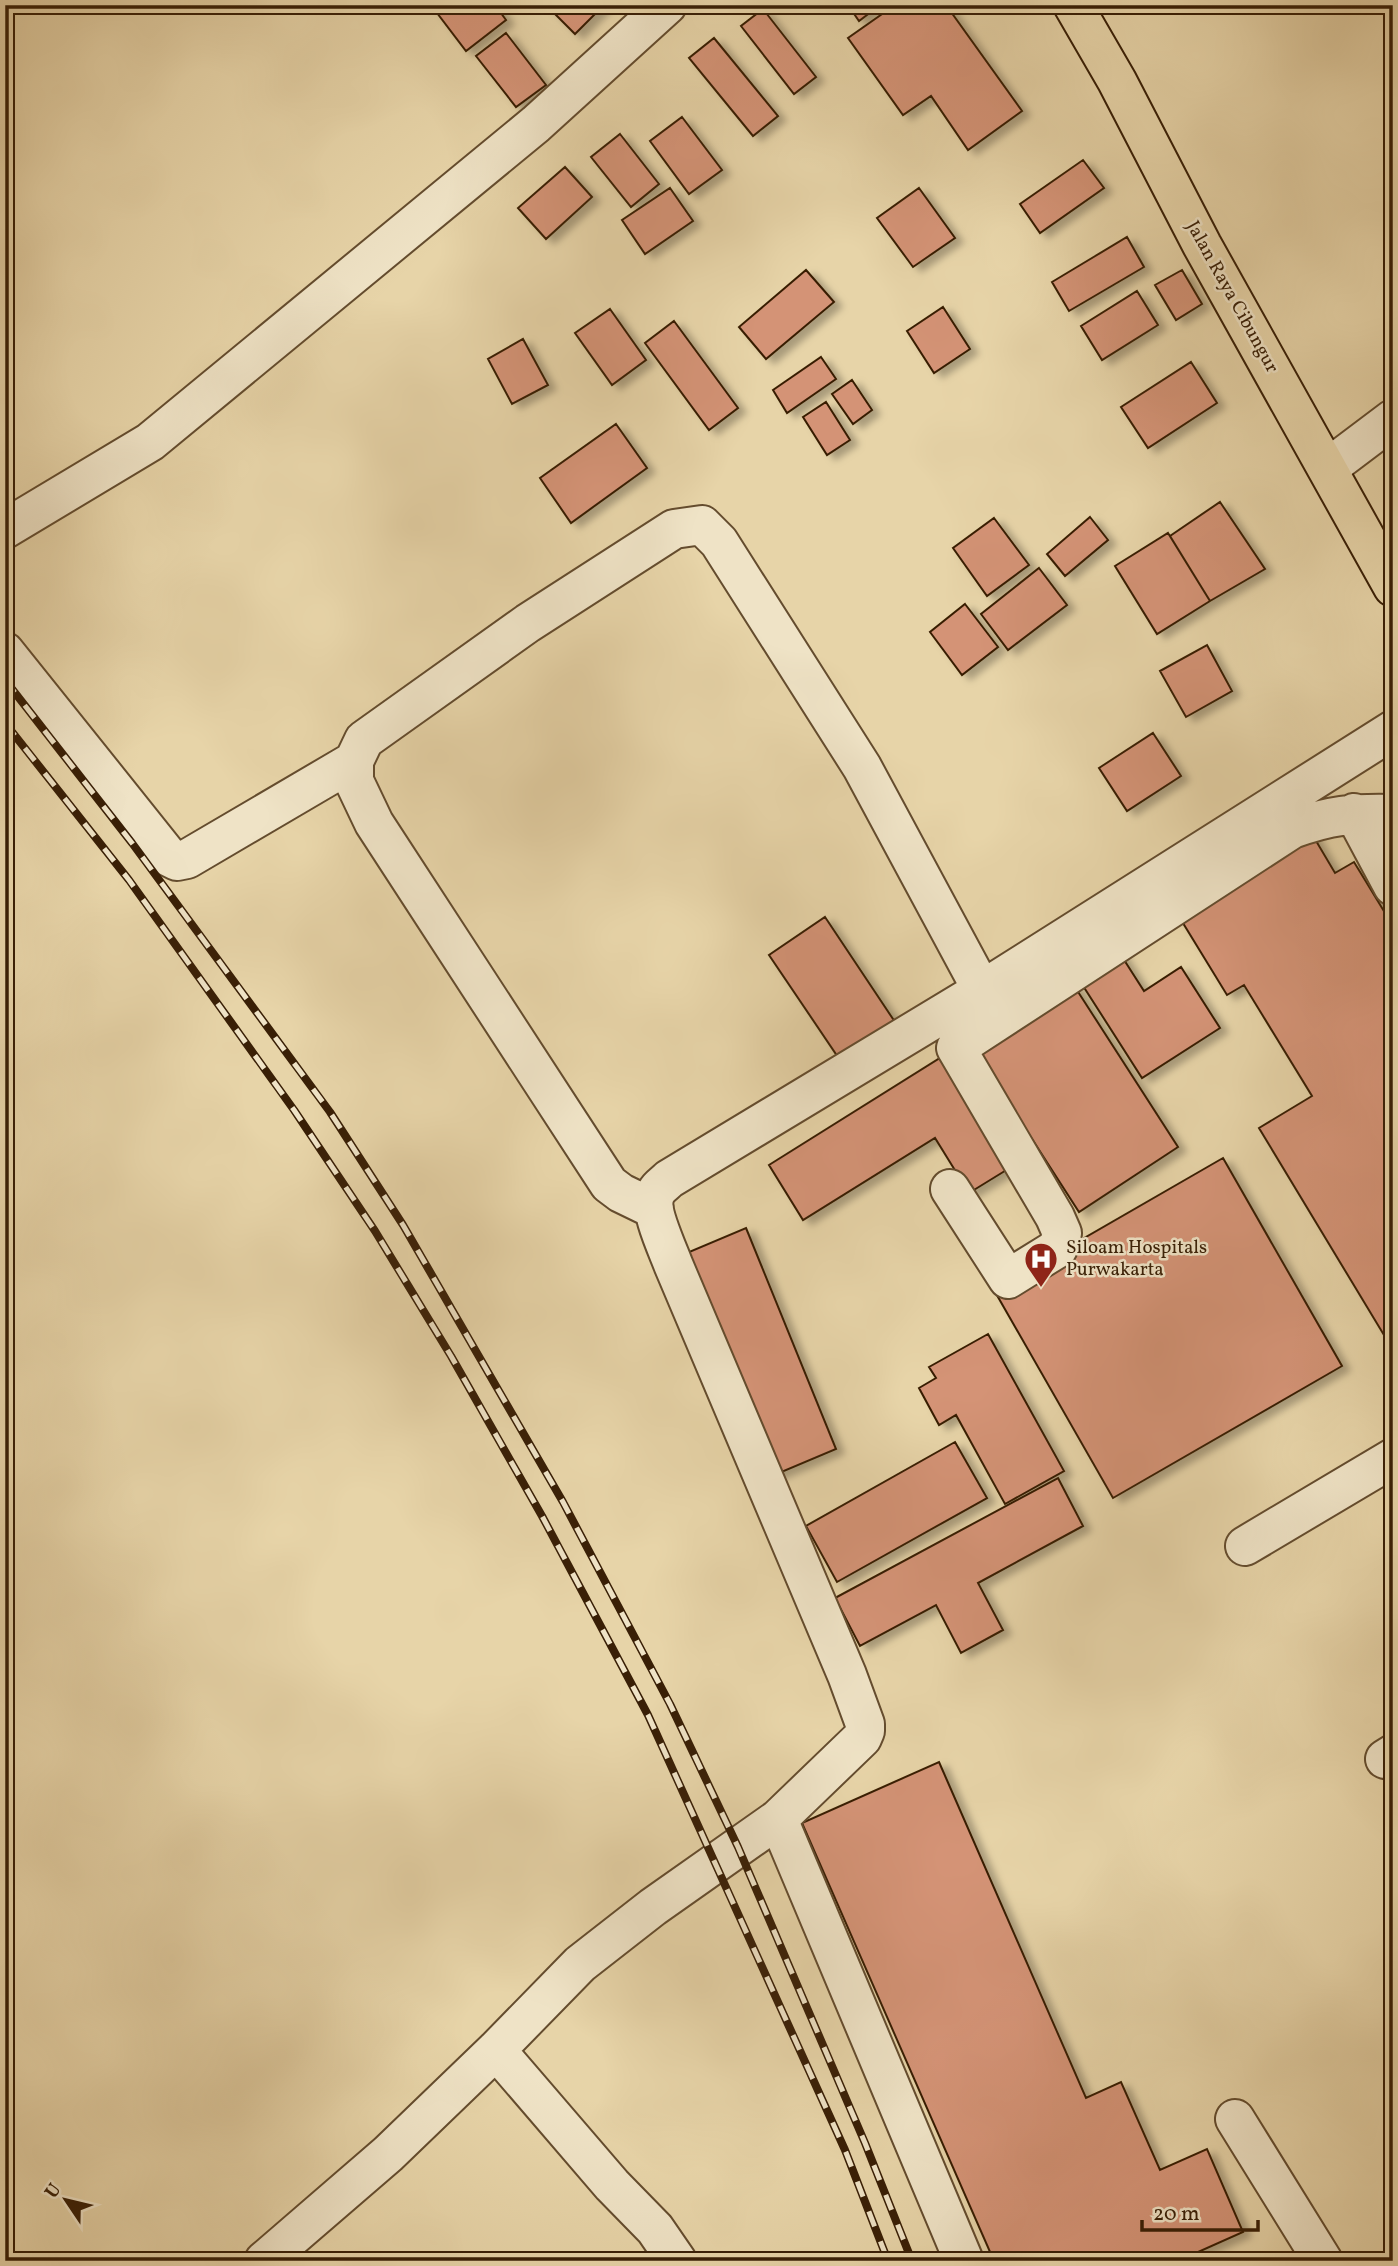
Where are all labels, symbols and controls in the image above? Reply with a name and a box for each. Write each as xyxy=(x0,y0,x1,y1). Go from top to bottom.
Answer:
street label: Jalan Raya Cibungur xyxy=(1179,216,1285,378)
place label: Siloam Hospitals Purwakarta xyxy=(1066,1235,1207,1283)
hospital icon: Siloam Hospitals Purwakarta xyxy=(1022,1240,1060,1289)
north arrow xyxy=(32,2164,102,2234)
text: U xyxy=(39,2179,68,2204)
scale bar xyxy=(1142,2189,1258,2233)
text: 20 m xyxy=(1153,2200,1199,2229)

